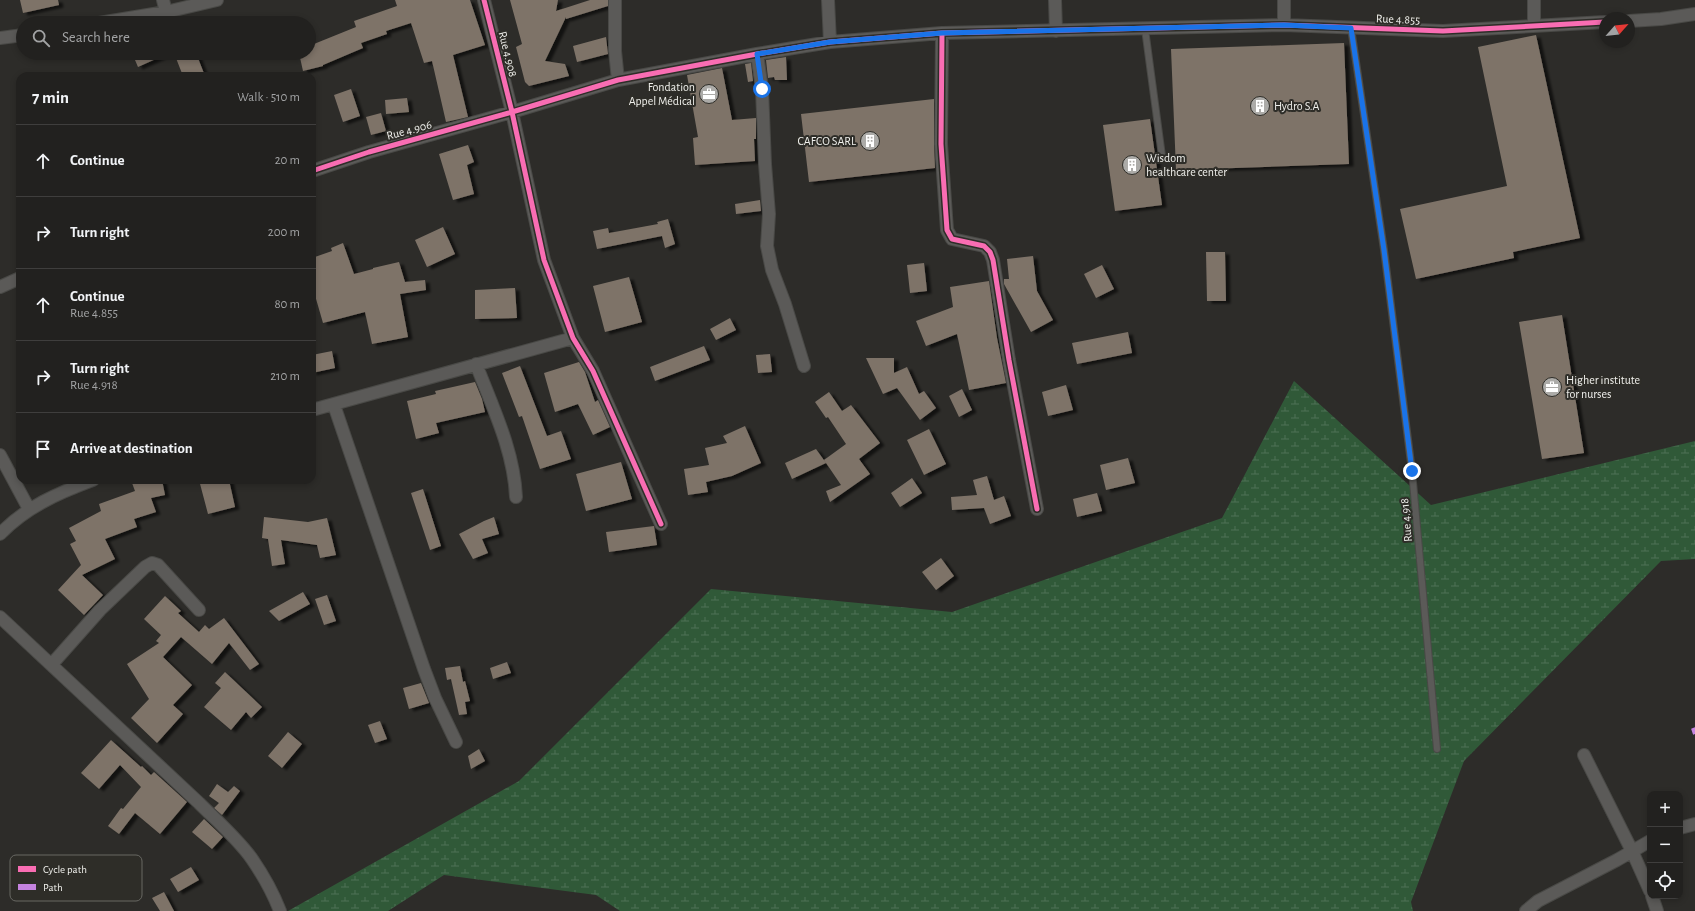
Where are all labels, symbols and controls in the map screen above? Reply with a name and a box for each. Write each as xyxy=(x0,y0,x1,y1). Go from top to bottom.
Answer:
street label: Rue 4.855 xyxy=(1376,12,1420,26)
north arrow xyxy=(1599,12,1635,48)
search box xyxy=(16,16,316,60)
icon: search xyxy=(30,27,52,49)
text: Search here xyxy=(62,30,130,45)
street label: Rue 4.908 xyxy=(497,30,519,78)
route start xyxy=(753,80,771,98)
place label: Fondation Appel Médical xyxy=(629,81,695,107)
office icon: Fondation Appel Médical xyxy=(698,83,720,105)
text: 7 min xyxy=(32,89,69,106)
text: Walk · 510 m xyxy=(237,91,300,104)
building icon: Hydro S.A xyxy=(1249,95,1271,117)
place label: Hydro S.A xyxy=(1274,100,1319,113)
street label: Rue 4.906 xyxy=(385,118,433,142)
building icon: CAFCO SARL xyxy=(859,130,881,152)
place label: CAFCO SARL xyxy=(798,135,856,147)
icon: ahead xyxy=(32,150,54,172)
place label: Wisdom healthcare center xyxy=(1146,152,1227,178)
text: Continue xyxy=(70,153,125,168)
text: 20 m xyxy=(275,154,300,167)
building icon: Wisdom healthcare center xyxy=(1121,154,1143,176)
icon: right xyxy=(32,222,54,244)
text: Turn right xyxy=(70,225,129,240)
text: 200 m xyxy=(268,226,300,239)
text: Continue xyxy=(70,289,125,304)
icon: ahead xyxy=(32,294,54,316)
text: 80 m xyxy=(274,298,300,311)
text: Rue 4.855 xyxy=(70,307,118,320)
text: Turn right xyxy=(70,361,129,376)
icon: right xyxy=(32,366,54,388)
text: 210 m xyxy=(270,370,300,383)
place label: Higher institute for nurses xyxy=(1566,374,1640,400)
office icon: Higher institute for nurses xyxy=(1541,376,1563,398)
text: Rue 4.918 xyxy=(70,379,118,392)
icon: arrive xyxy=(32,438,54,460)
text: Arrive at destination xyxy=(70,441,193,456)
route end xyxy=(1403,462,1421,480)
street label: Rue 4.918 xyxy=(1398,497,1414,542)
map controls xyxy=(1647,791,1683,899)
button: + xyxy=(1647,791,1683,827)
button: − xyxy=(1647,827,1683,863)
legend xyxy=(10,855,142,901)
button: locate xyxy=(1647,863,1683,899)
text: Cycle path xyxy=(43,864,87,875)
text: Path xyxy=(43,882,63,893)

